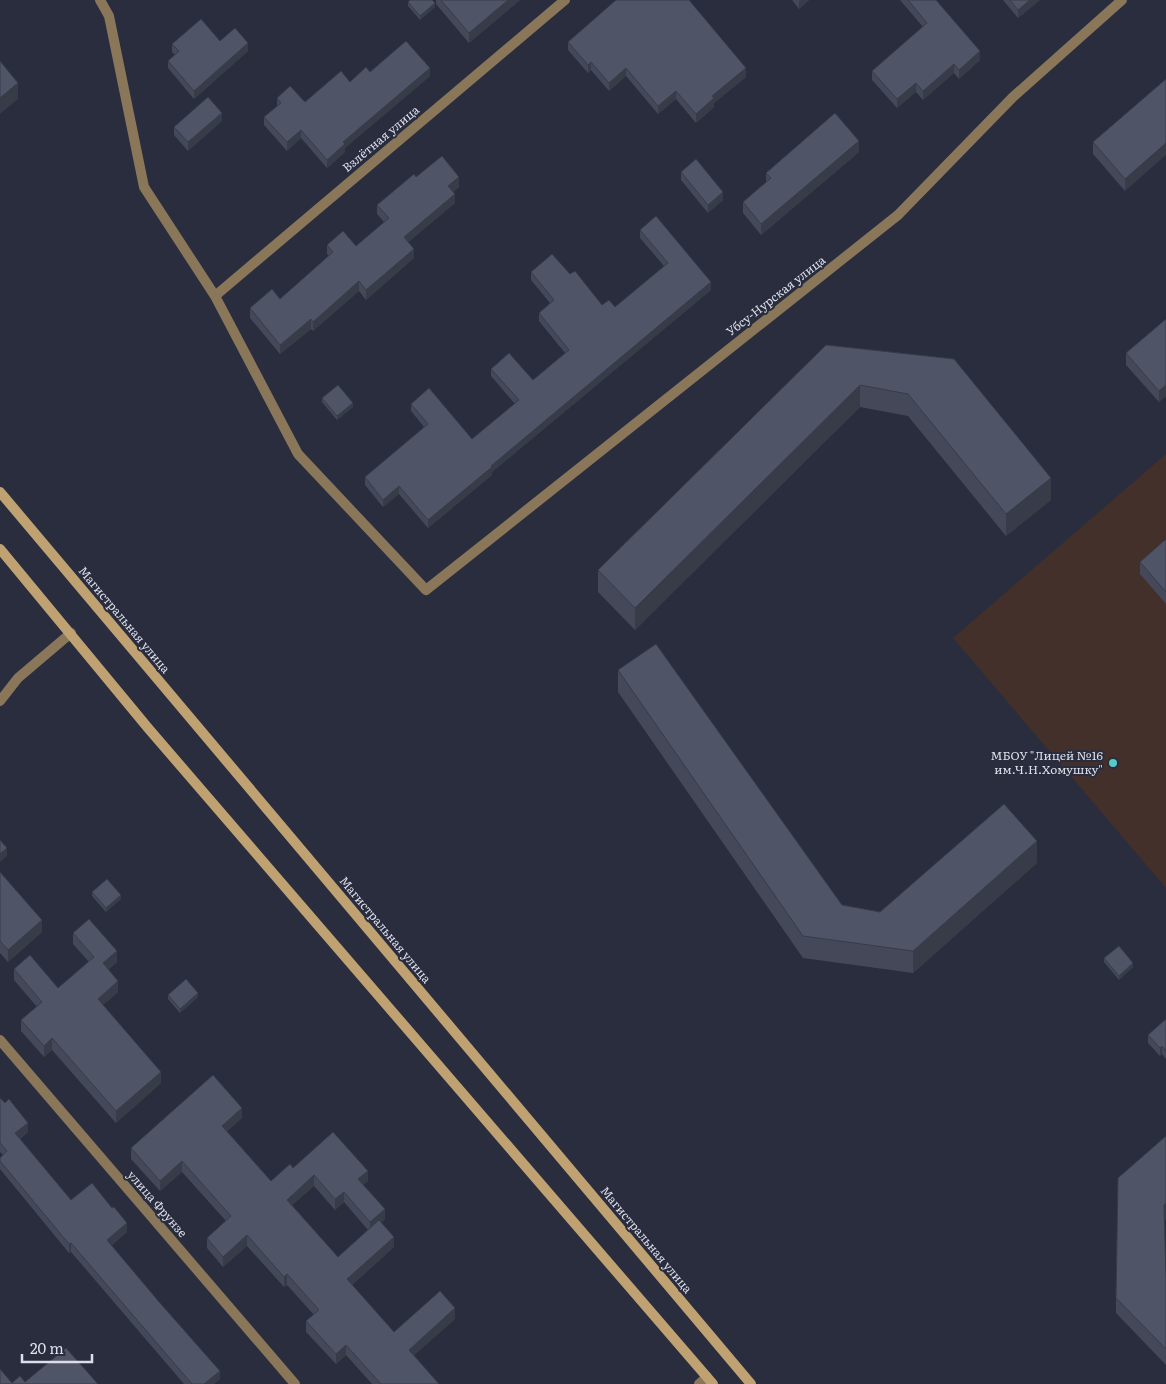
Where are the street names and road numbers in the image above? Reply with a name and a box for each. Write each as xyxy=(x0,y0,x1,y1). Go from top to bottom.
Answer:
street label: Взлётная улица xyxy=(338,100,423,176)
street label: Убсу-Нурская улица xyxy=(722,250,829,340)
street label: Магистральная улица xyxy=(75,562,175,677)
street label: Магистральная улица xyxy=(336,872,436,987)
street label: улица Фрунзе xyxy=(124,1166,192,1241)
street label: Магистральная улица xyxy=(597,1182,697,1297)

